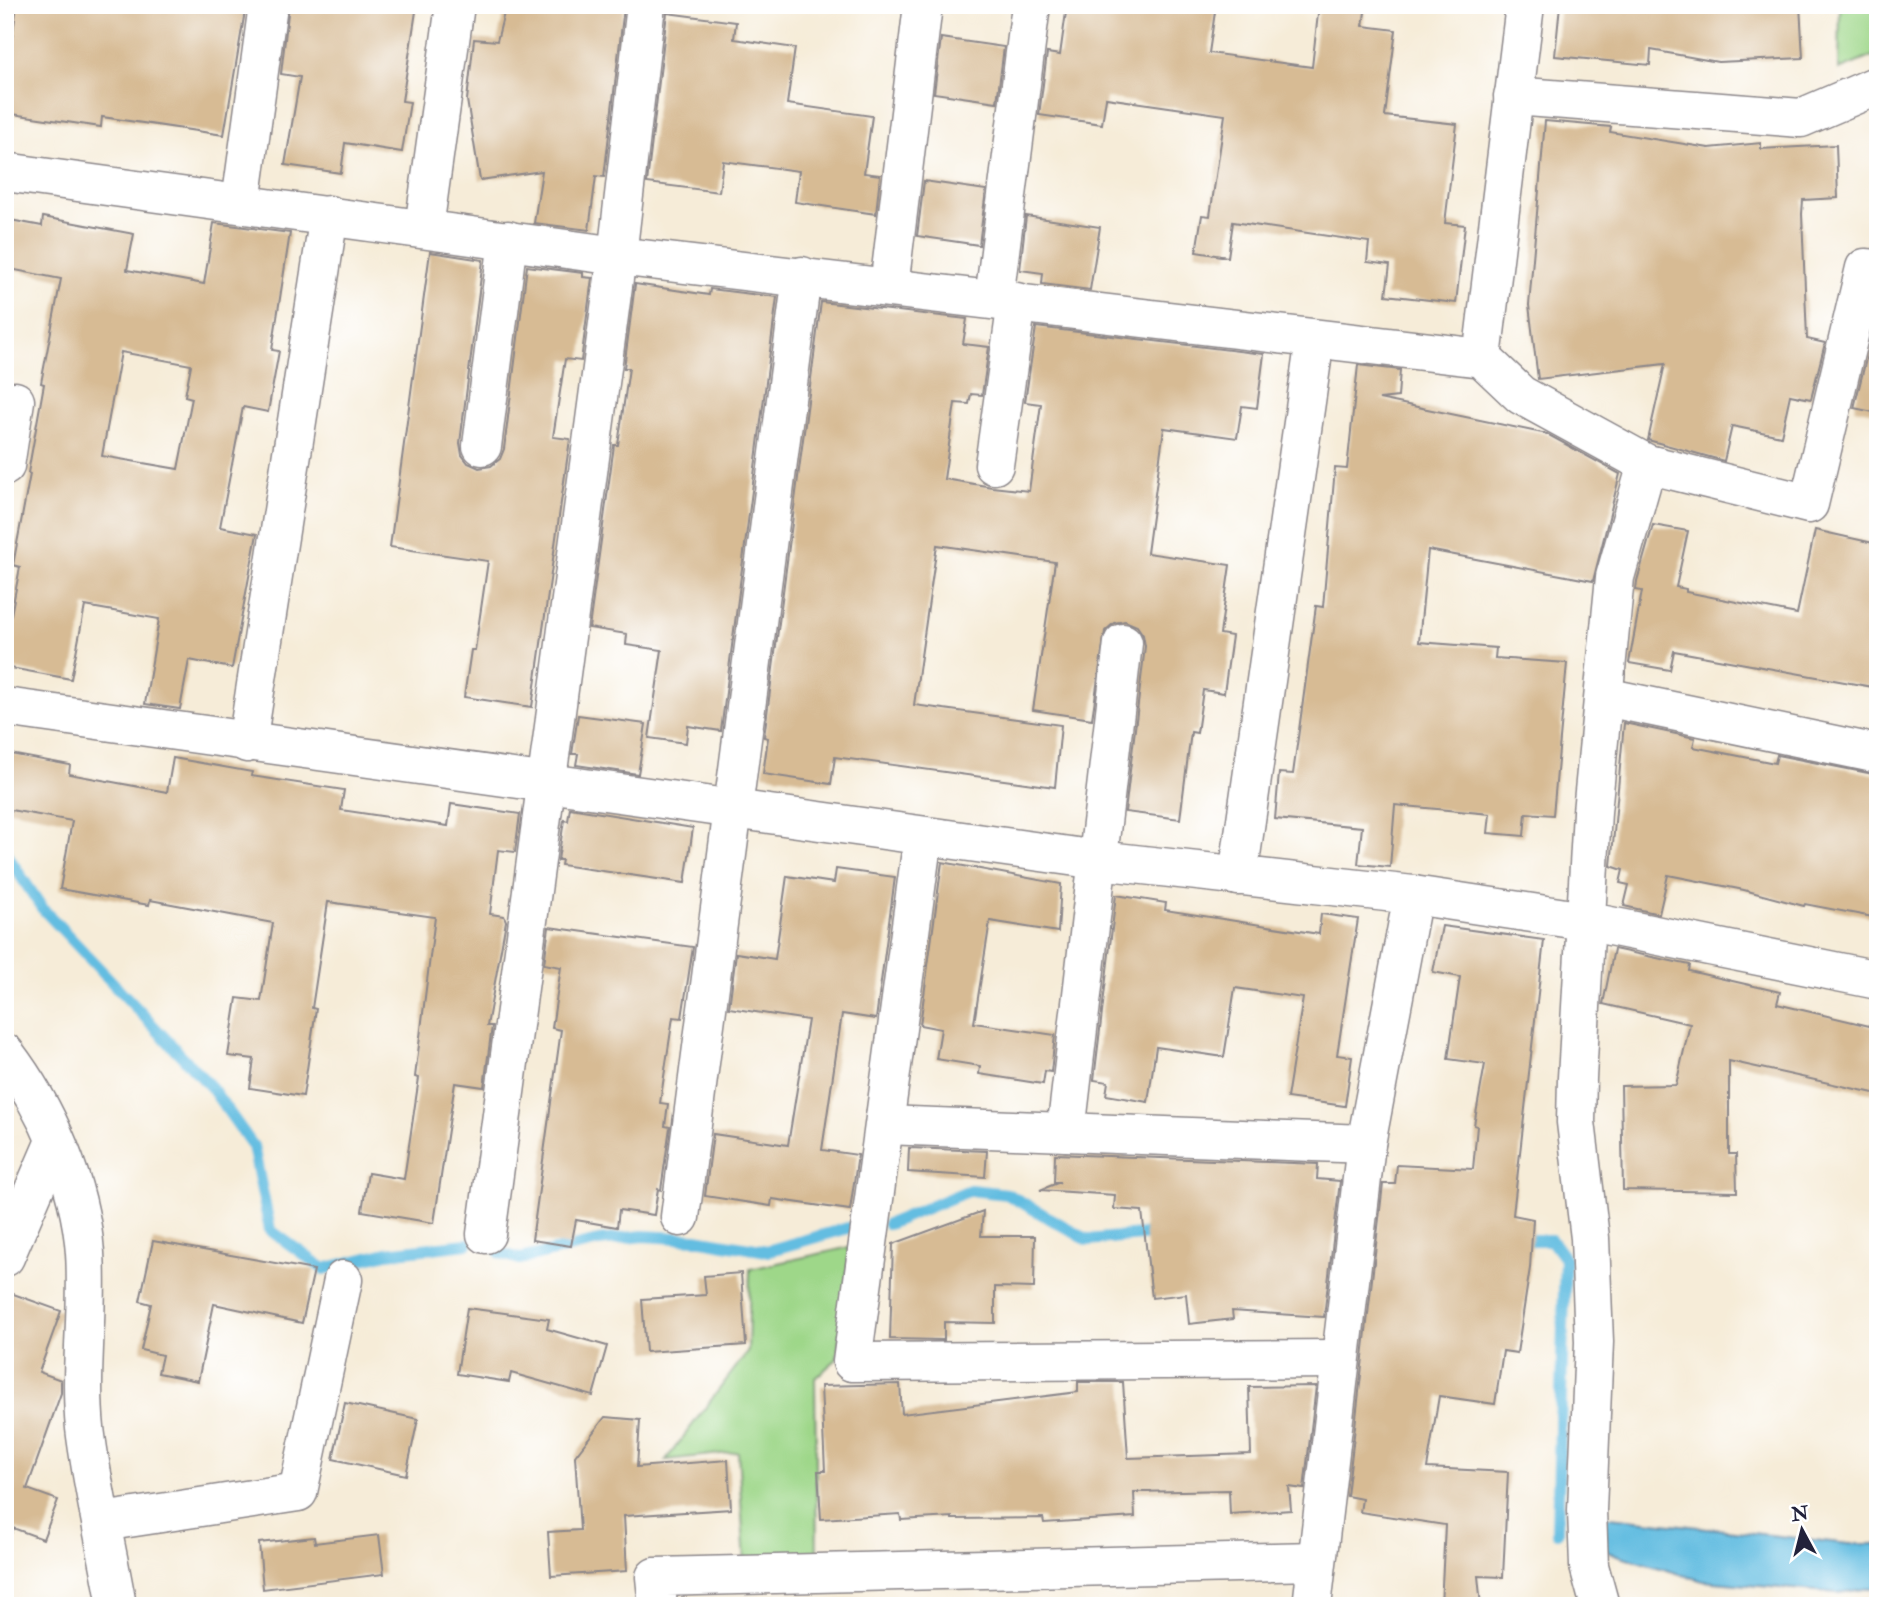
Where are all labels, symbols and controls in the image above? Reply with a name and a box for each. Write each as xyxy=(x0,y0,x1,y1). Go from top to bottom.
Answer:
north arrow xyxy=(1768,1496,1838,1566)
text: N xyxy=(1789,1501,1811,1527)

